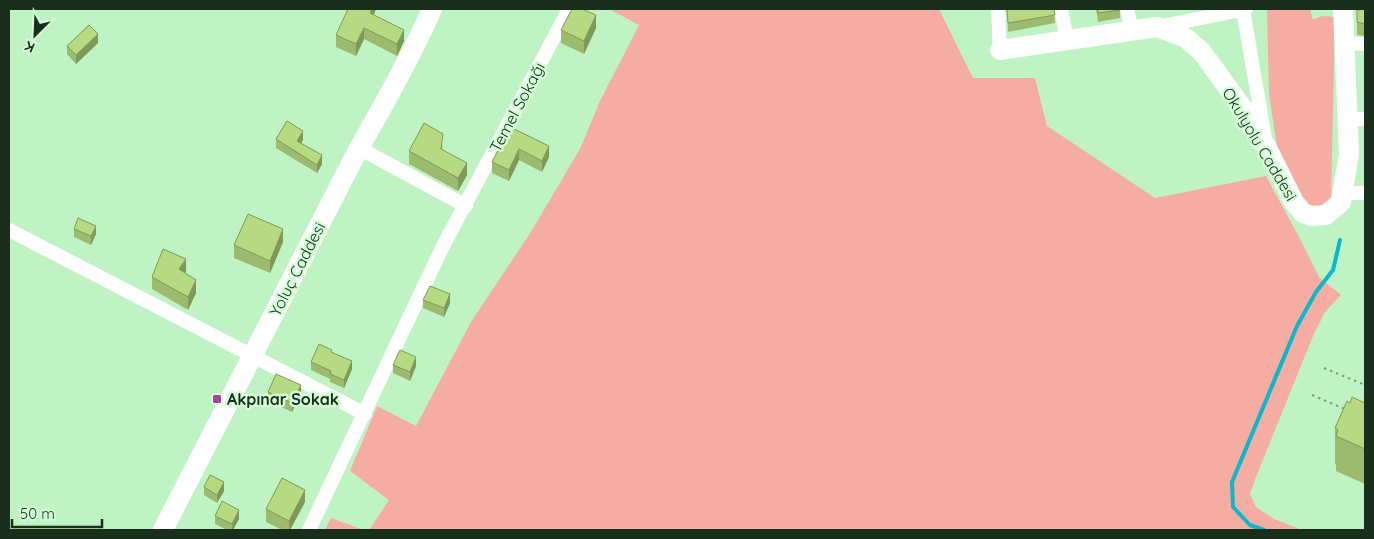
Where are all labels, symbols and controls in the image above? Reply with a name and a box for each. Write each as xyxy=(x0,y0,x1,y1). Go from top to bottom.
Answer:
north arrow xyxy=(10,10,60,60)
text: K xyxy=(22,37,38,57)
street label: Temel Sokağı xyxy=(485,59,549,155)
street label: Okulyolu Caddesi xyxy=(1218,84,1302,204)
street label: Yoluç Caddesi xyxy=(265,219,329,319)
place label: Akpınar Sokak xyxy=(227,389,339,409)
marker: Akpınar Sokak xyxy=(211,393,223,405)
scale bar xyxy=(12,496,102,528)
text: 50 m xyxy=(20,504,55,523)

